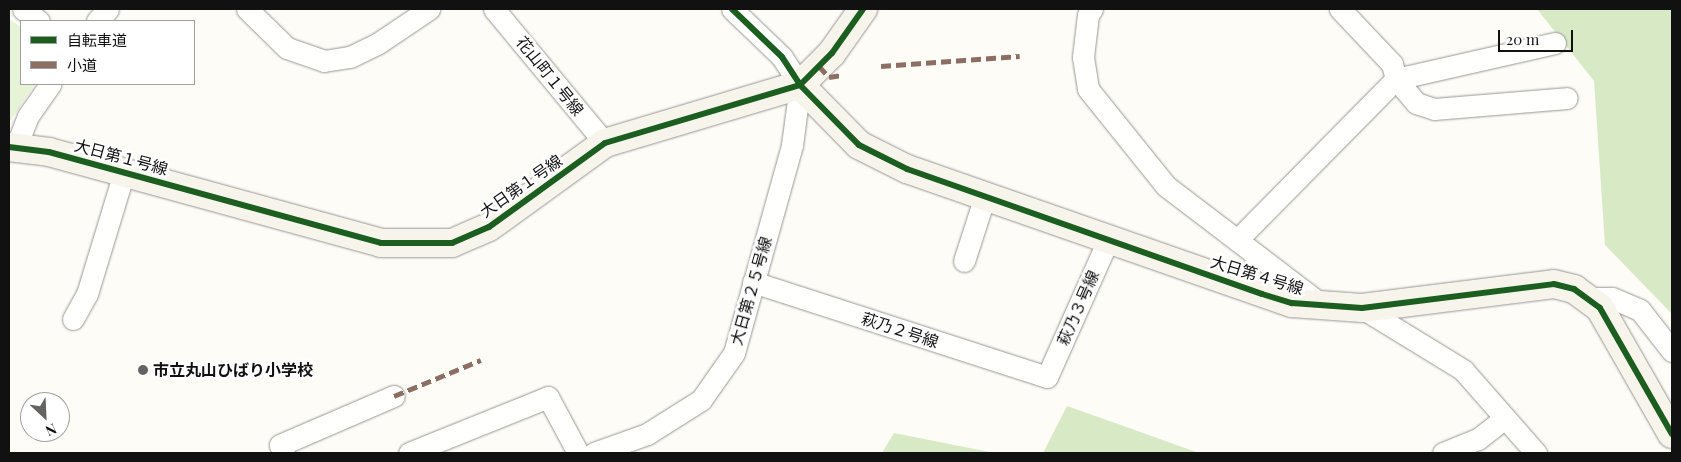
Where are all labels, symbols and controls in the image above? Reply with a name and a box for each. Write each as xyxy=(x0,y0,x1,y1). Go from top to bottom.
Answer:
legend xyxy=(20,20,195,85)
scale bar xyxy=(1501,20,1576,52)
text: 20 m xyxy=(1506,29,1539,49)
text: 自転車道 xyxy=(67,30,127,50)
street label: 花山町１号線 xyxy=(512,33,588,119)
text: 小道 xyxy=(67,55,97,75)
street label: 大日第１号線 xyxy=(72,135,170,179)
street label: 大日第１号線 xyxy=(476,151,566,221)
street label: 大日第２５号線 xyxy=(726,235,776,347)
street label: 大日第４号線 xyxy=(1208,252,1306,298)
street label: 萩乃３号線 xyxy=(1053,268,1103,348)
street label: 萩乃２号線 xyxy=(859,309,941,351)
place label: 市立丸山ひばり小学校 xyxy=(153,360,313,380)
marker: 市立丸山ひばり小学校 xyxy=(137,364,149,376)
north arrow xyxy=(20,392,70,442)
text: N xyxy=(43,419,60,441)

